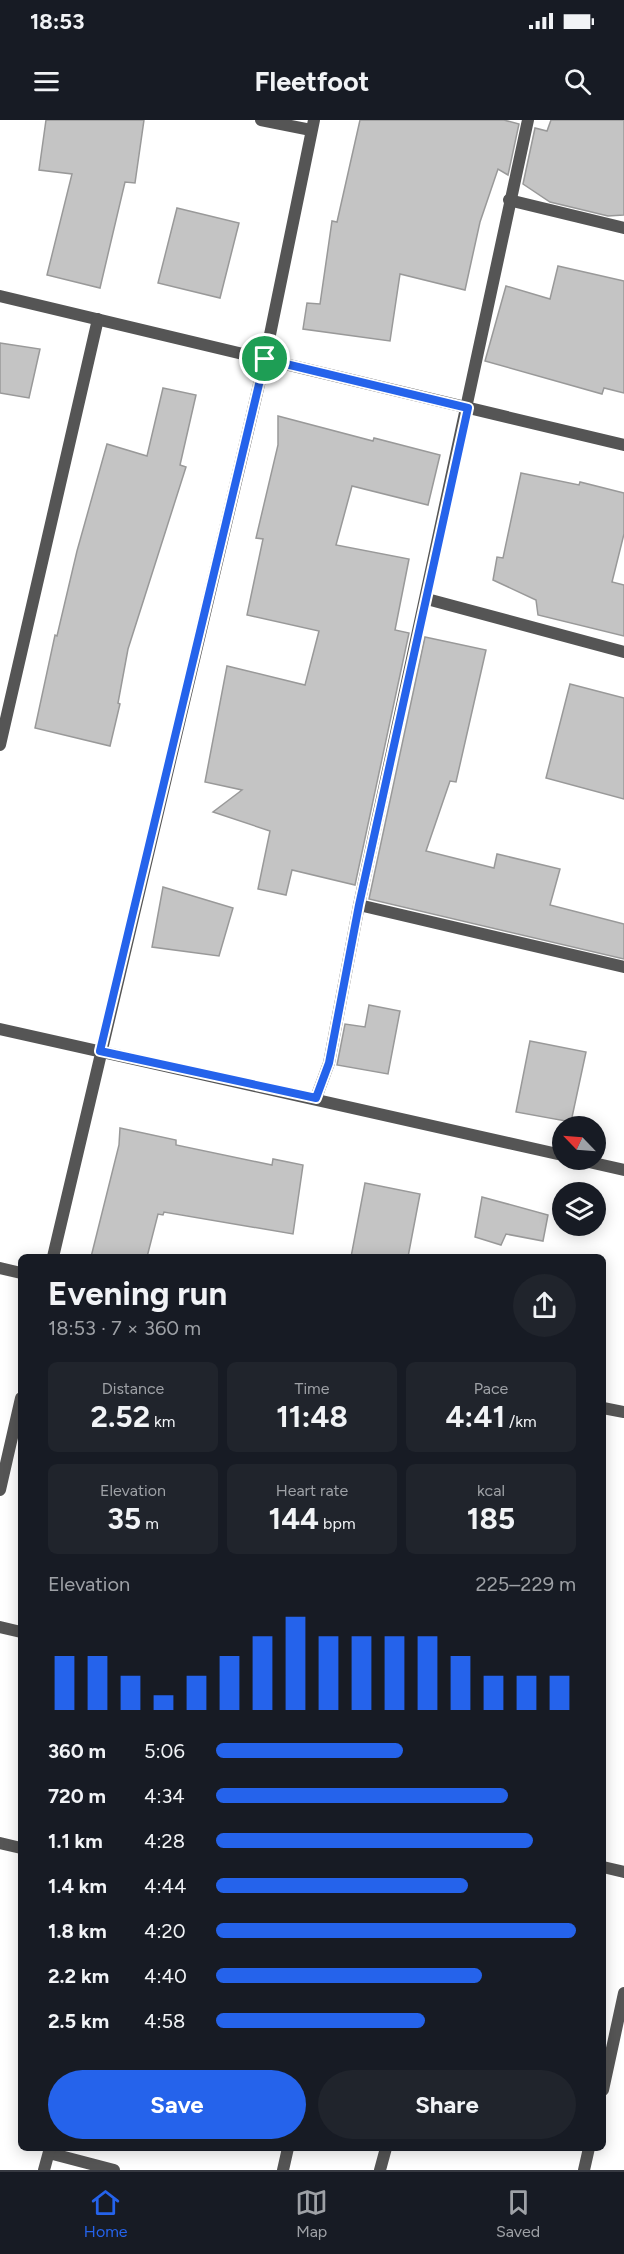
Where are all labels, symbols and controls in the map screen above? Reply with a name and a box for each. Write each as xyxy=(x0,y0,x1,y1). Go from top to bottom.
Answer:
text: 18:53 xyxy=(30,8,84,35)
icon: menu xyxy=(30,65,63,98)
text: Fleetfoot xyxy=(255,65,369,98)
icon: search xyxy=(561,65,594,98)
pin xyxy=(239,333,290,384)
icon: arrive xyxy=(248,342,281,375)
north arrow xyxy=(552,1116,606,1170)
map controls xyxy=(552,1116,606,1236)
button: layers xyxy=(552,1182,606,1236)
text: Evening run xyxy=(48,1274,227,1313)
button: share xyxy=(513,1274,576,1337)
text: 18:53 · 7 × 360 m xyxy=(48,1316,201,1340)
text: Distance xyxy=(102,1379,164,1398)
text: Time xyxy=(295,1379,329,1398)
text: Pace xyxy=(474,1379,508,1398)
text: 2.52 xyxy=(91,1398,150,1435)
text: 11:48 xyxy=(276,1398,348,1435)
text: 4:41 xyxy=(445,1398,505,1435)
text: km xyxy=(150,1412,175,1431)
text: /km xyxy=(505,1412,537,1431)
text: Elevation xyxy=(100,1481,166,1500)
text: Heart rate xyxy=(276,1481,348,1500)
text: kcal xyxy=(477,1481,505,1500)
text: 35 xyxy=(107,1500,141,1537)
text: 144 xyxy=(268,1500,319,1537)
text: 185 xyxy=(467,1500,515,1537)
text: m xyxy=(141,1514,159,1533)
text: bpm xyxy=(319,1514,356,1533)
text: Elevation xyxy=(48,1572,130,1596)
text: 225–229 m xyxy=(476,1572,576,1596)
text: 360 m xyxy=(48,1739,106,1763)
text: 5:06 xyxy=(144,1739,185,1763)
text: 720 m xyxy=(48,1784,106,1808)
text: 4:34 xyxy=(144,1784,185,1808)
text: 1.1 km xyxy=(48,1829,103,1853)
text: 4:28 xyxy=(144,1829,185,1853)
text: 1.4 km xyxy=(48,1874,107,1898)
text: 4:44 xyxy=(144,1874,186,1898)
text: 1.8 km xyxy=(48,1919,107,1943)
text: 4:20 xyxy=(144,1919,185,1943)
text: 2.2 km xyxy=(48,1964,109,1988)
text: 4:40 xyxy=(144,1964,187,1988)
text: 2.5 km xyxy=(48,2009,109,2033)
text: 4:58 xyxy=(144,2009,185,2033)
button: Save xyxy=(48,2070,306,2139)
button: Share xyxy=(318,2070,576,2139)
tab: Home xyxy=(84,2186,128,2241)
tab: Map xyxy=(295,2186,328,2241)
tab: Saved xyxy=(496,2186,540,2241)

